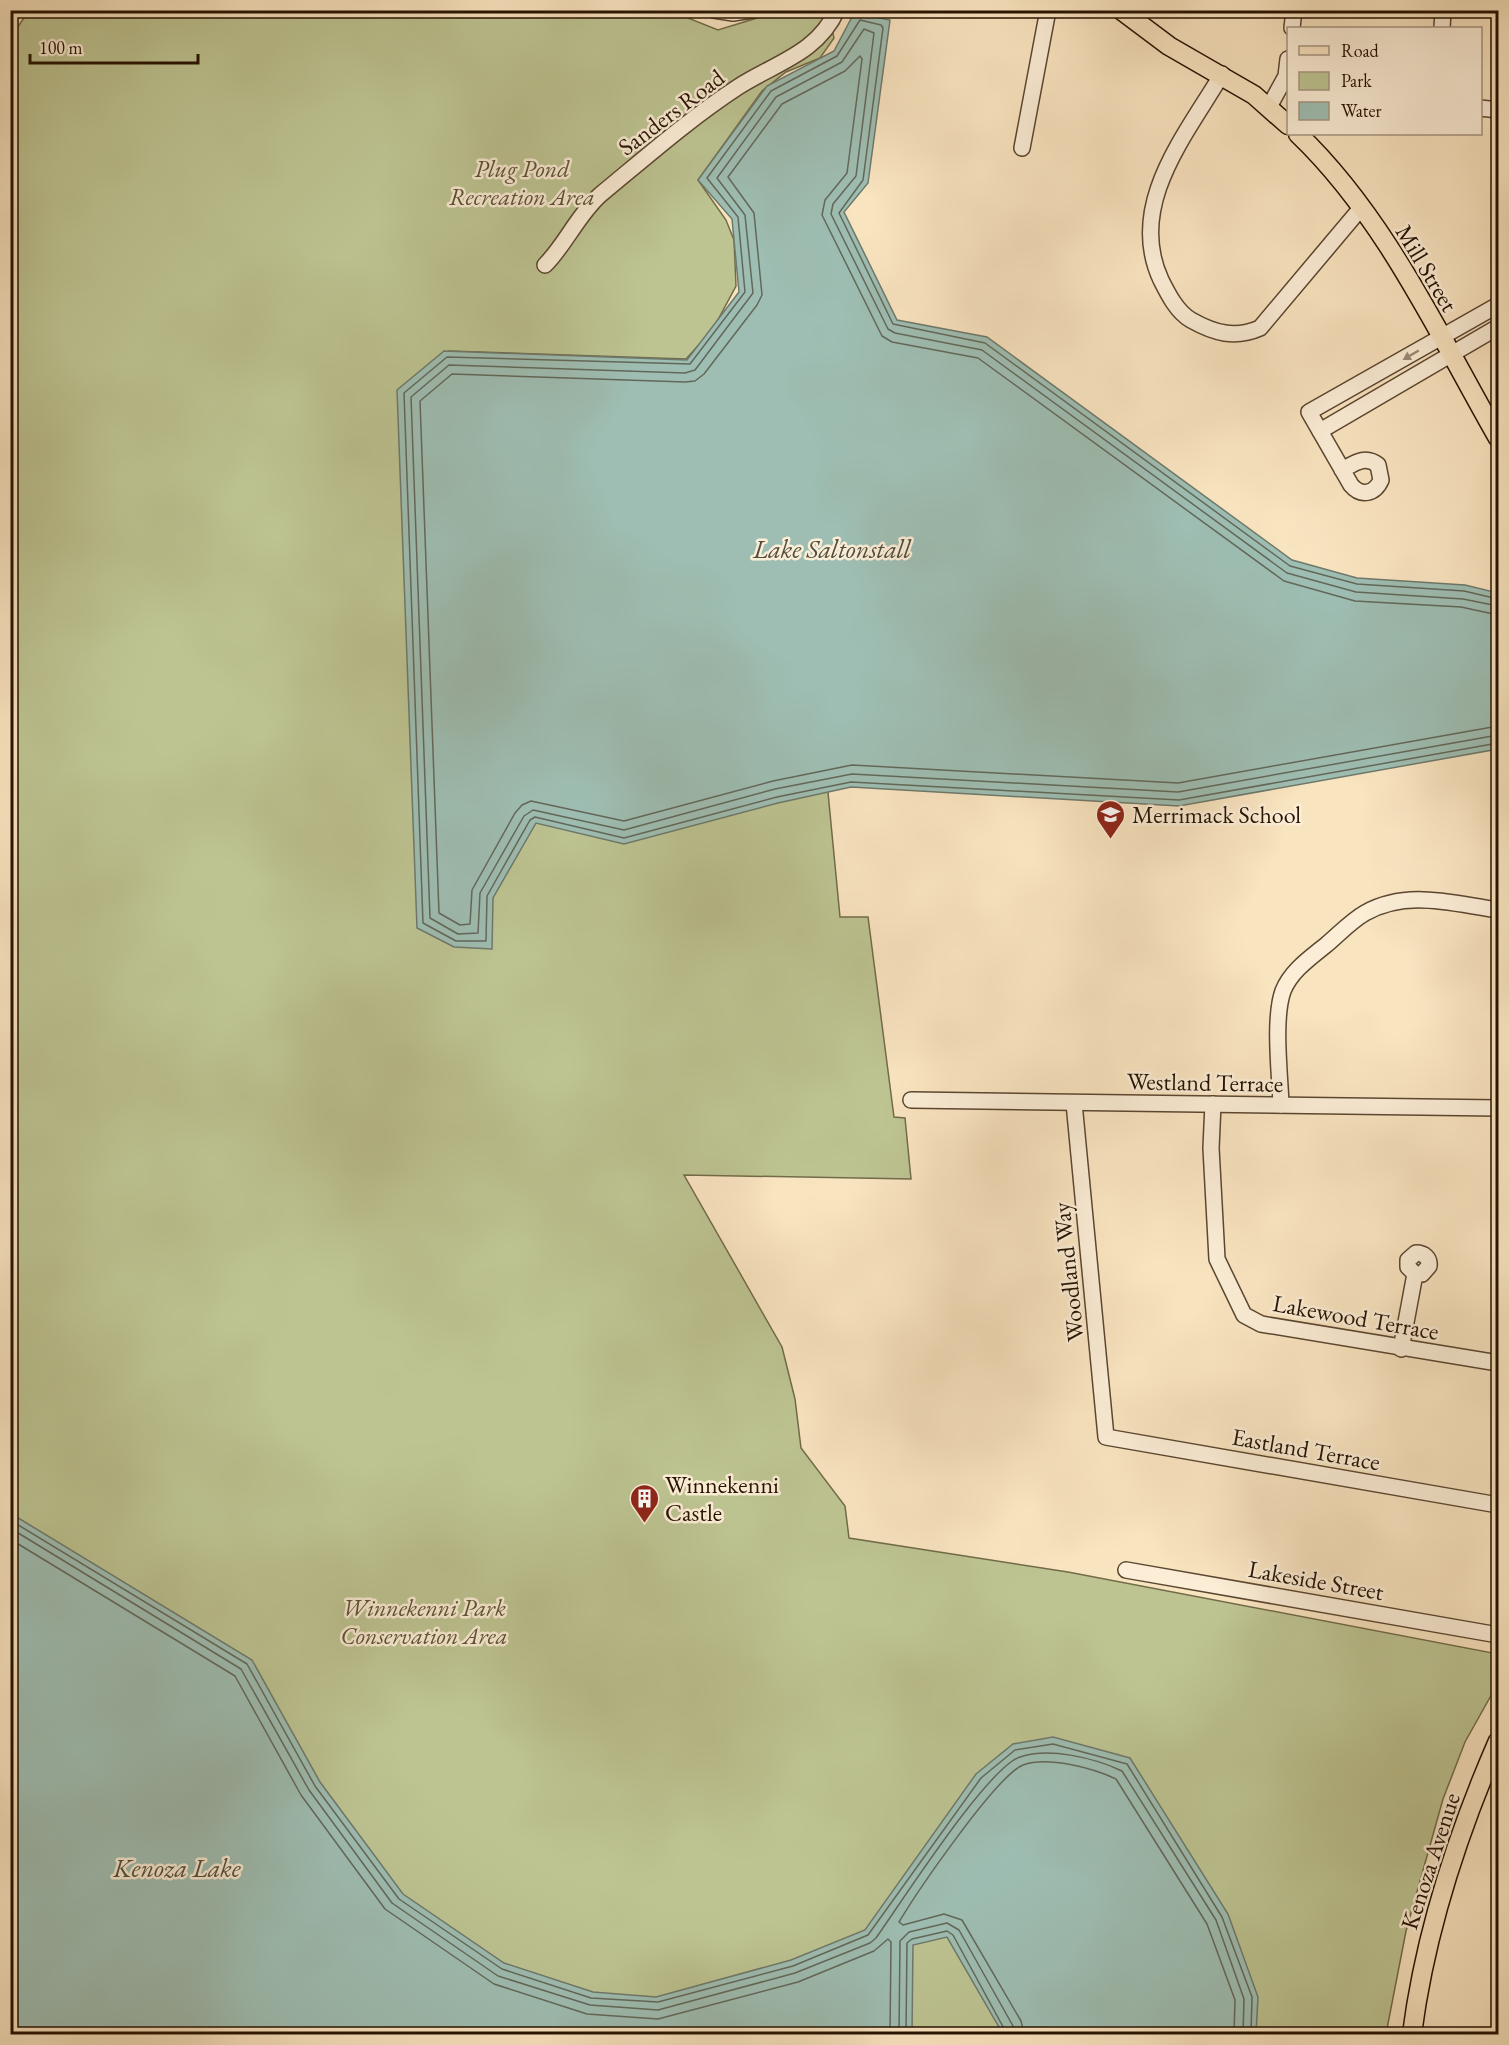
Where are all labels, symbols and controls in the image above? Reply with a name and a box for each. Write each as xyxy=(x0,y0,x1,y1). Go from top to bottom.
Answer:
scale bar xyxy=(30,27,198,65)
legend xyxy=(1287,27,1482,135)
text: 100 m xyxy=(39,36,83,59)
text: Road xyxy=(1341,39,1380,62)
street label: Sanders Road xyxy=(611,61,731,162)
text: Park xyxy=(1341,69,1372,92)
text: Water xyxy=(1341,99,1382,122)
park label: Plug Pond Recreation Area xyxy=(449,153,595,212)
street label: Mill Street xyxy=(1389,219,1465,318)
one-way arrow xyxy=(1402,350,1419,360)
water label: Lake Saltonstall xyxy=(752,532,911,566)
school or university icon: Merrimack School xyxy=(1095,798,1127,840)
place label: Merrimack School xyxy=(1132,799,1301,830)
street label: Westland Terrace xyxy=(1127,1065,1283,1099)
street label: Woodland Way xyxy=(1045,1200,1091,1343)
street label: Lakewood Terrace xyxy=(1271,1287,1441,1347)
street label: Eastland Terrace xyxy=(1229,1421,1383,1477)
place label: Winnekenni Castle xyxy=(665,1469,779,1528)
building icon: Winnekenni Castle xyxy=(628,1482,660,1524)
street label: Lakeside Street xyxy=(1246,1553,1387,1607)
park label: Winnekenni Park Conservation Area xyxy=(341,1592,507,1651)
street label: Kenoza Avenue xyxy=(1393,1789,1467,1933)
water label: Kenoza Lake xyxy=(112,1851,242,1885)

